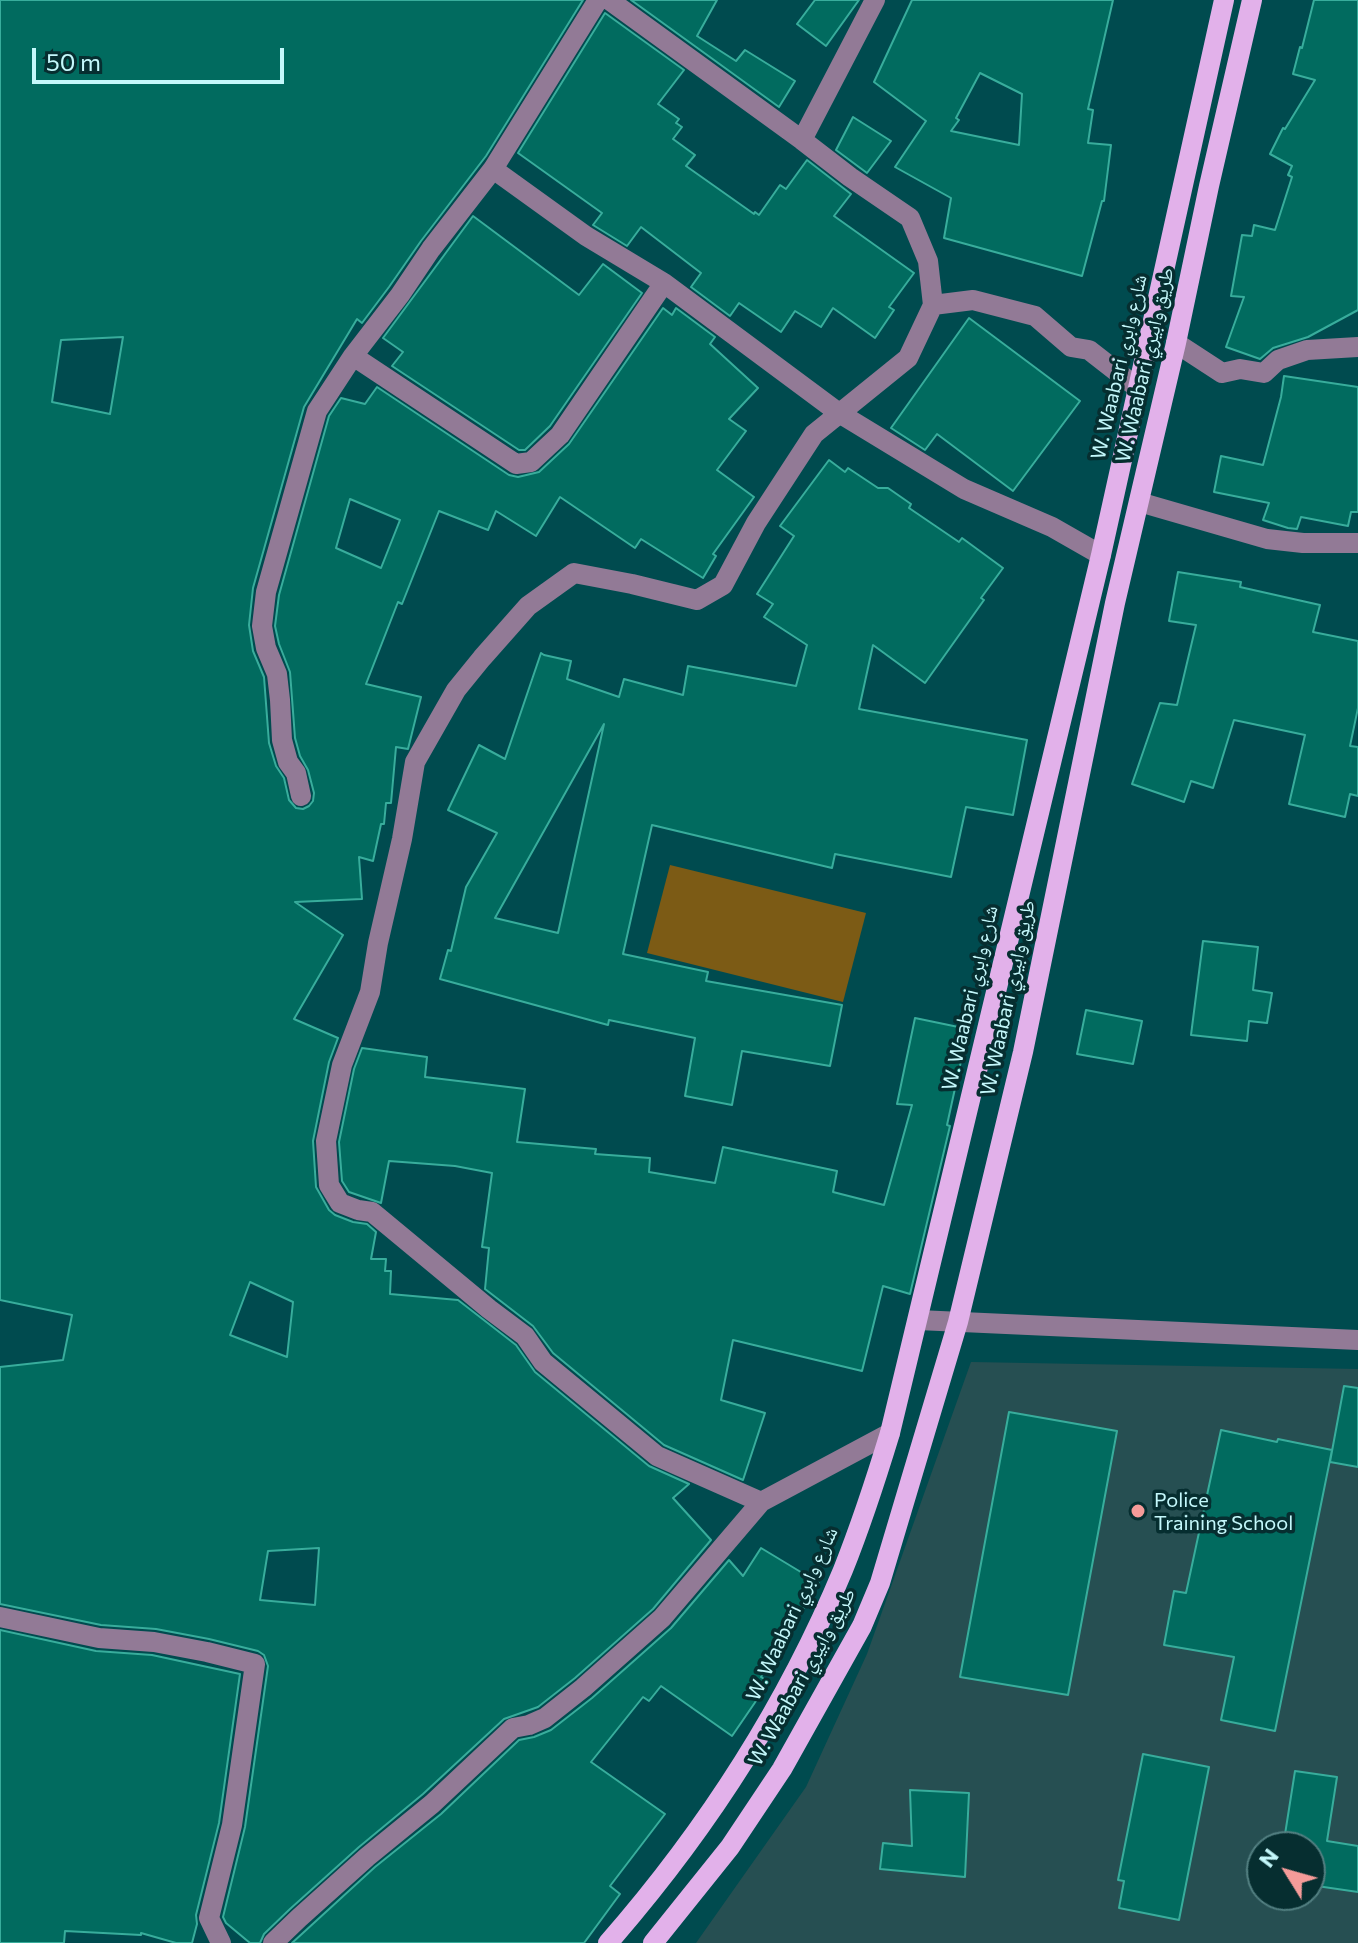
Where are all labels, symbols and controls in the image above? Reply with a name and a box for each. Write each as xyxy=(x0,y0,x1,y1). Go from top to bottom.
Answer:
scale bar xyxy=(36,32,288,82)
text: 50 m xyxy=(46,47,101,76)
street label: W. Waabari طريق وابيري xyxy=(1111,265,1179,465)
street label: W. Waabari شارع وابري xyxy=(1086,272,1152,462)
street label: W. Waabari طريق وابيري xyxy=(976,898,1040,1098)
street label: W. Waabari شارع وابري xyxy=(937,903,1003,1093)
place label: Police Training School xyxy=(1154,1488,1293,1535)
marker: Police Training School xyxy=(1129,1502,1147,1520)
street label: W. Waabari شارع وابري xyxy=(741,1523,843,1705)
street label: W. Waabari طريق وابيري xyxy=(743,1584,861,1770)
north arrow xyxy=(1246,1831,1326,1911)
text: N xyxy=(1252,1843,1284,1872)

